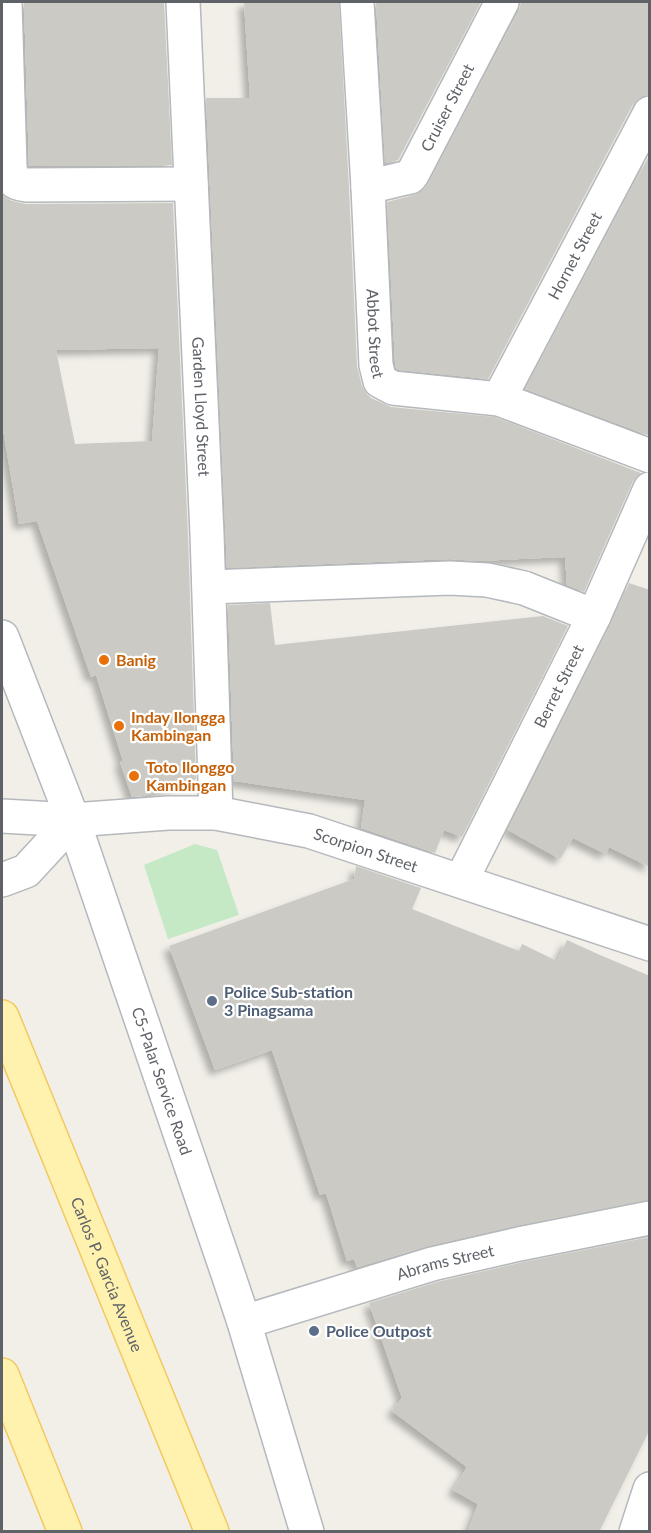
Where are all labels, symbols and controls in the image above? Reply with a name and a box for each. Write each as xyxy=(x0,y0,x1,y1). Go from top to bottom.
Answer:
street label: Cruiser Street xyxy=(416,60,477,154)
street label: Hornet Street xyxy=(543,208,605,303)
street label: Abbot Street xyxy=(364,288,389,380)
street label: Garden Lloyd Street xyxy=(189,336,214,477)
street label: Berret Street xyxy=(530,641,587,731)
place label: Banig xyxy=(116,650,157,669)
marker: Banig xyxy=(97,653,111,667)
place label: Inday Ilongga Kambingan xyxy=(131,707,225,744)
marker: Inday Ilongga Kambingan xyxy=(112,719,126,733)
place label: Toto Ilonggo Kambingan xyxy=(146,757,234,794)
marker: Toto Ilonggo Kambingan xyxy=(127,769,141,783)
street label: Scorpion Street xyxy=(312,823,421,875)
place label: Police Sub-station 3 Pinagsama xyxy=(224,982,353,1019)
marker: Police Sub-station 3 Pinagsama xyxy=(205,994,219,1008)
street label: C5-Palar Service Road xyxy=(128,1004,197,1157)
street label: Carlos P. Garcia Avenue xyxy=(67,1194,147,1354)
street label: Abrams Street xyxy=(394,1240,496,1283)
place label: Police Outpost xyxy=(326,1321,432,1340)
marker: Police Outpost xyxy=(307,1324,321,1338)

